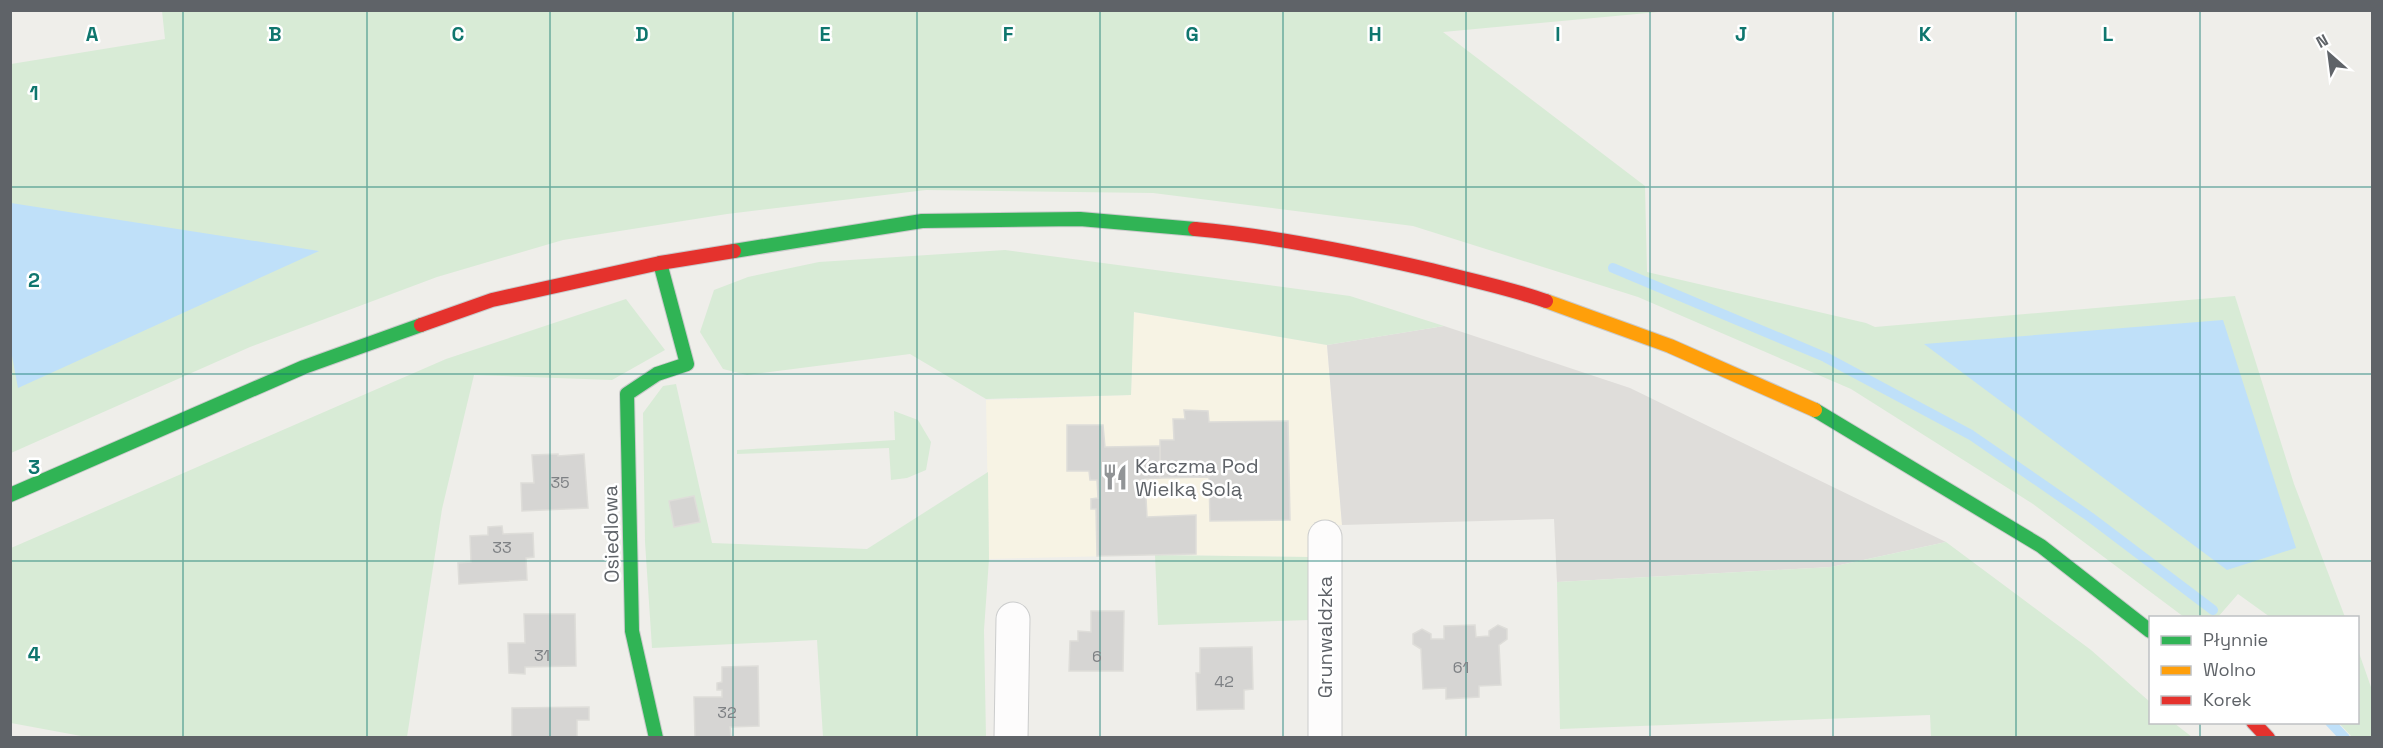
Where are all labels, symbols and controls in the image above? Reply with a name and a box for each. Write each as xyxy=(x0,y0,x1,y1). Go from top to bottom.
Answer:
text: A xyxy=(86,21,99,47)
text: B xyxy=(268,21,282,47)
text: C xyxy=(452,21,465,47)
text: D xyxy=(635,21,649,47)
text: E xyxy=(819,21,831,47)
text: F xyxy=(1003,21,1014,47)
text: G xyxy=(1185,21,1199,47)
text: H xyxy=(1368,21,1382,47)
text: I xyxy=(1555,21,1561,47)
text: J xyxy=(1735,21,1747,47)
text: K xyxy=(1919,21,1932,47)
text: L xyxy=(2103,21,2114,47)
north arrow xyxy=(2299,24,2359,84)
text: N xyxy=(2313,29,2332,53)
text: 1 xyxy=(29,80,39,106)
text: 2 xyxy=(28,267,40,293)
place label: Karczma Pod Wielką Solą xyxy=(1135,453,1259,502)
text: 3 xyxy=(28,454,40,480)
restaurant icon: Karczma Pod Wielką Solą xyxy=(1100,462,1130,492)
house number: 35 xyxy=(550,472,570,493)
street label: Osiedlowa xyxy=(597,485,625,583)
house number: 33 xyxy=(492,537,512,558)
street label: Grunwaldzka xyxy=(1312,576,1338,698)
legend xyxy=(2149,616,2359,724)
text: Płynnie xyxy=(2203,628,2268,651)
text: 4 xyxy=(28,641,41,667)
house number: 31 xyxy=(534,645,550,666)
house number: 6 xyxy=(1092,646,1102,667)
house number: 61 xyxy=(1453,657,1469,678)
text: Wolno xyxy=(2203,658,2256,681)
house number: 42 xyxy=(1214,671,1234,692)
text: Korek xyxy=(2203,688,2252,711)
house number: 32 xyxy=(717,702,737,723)

